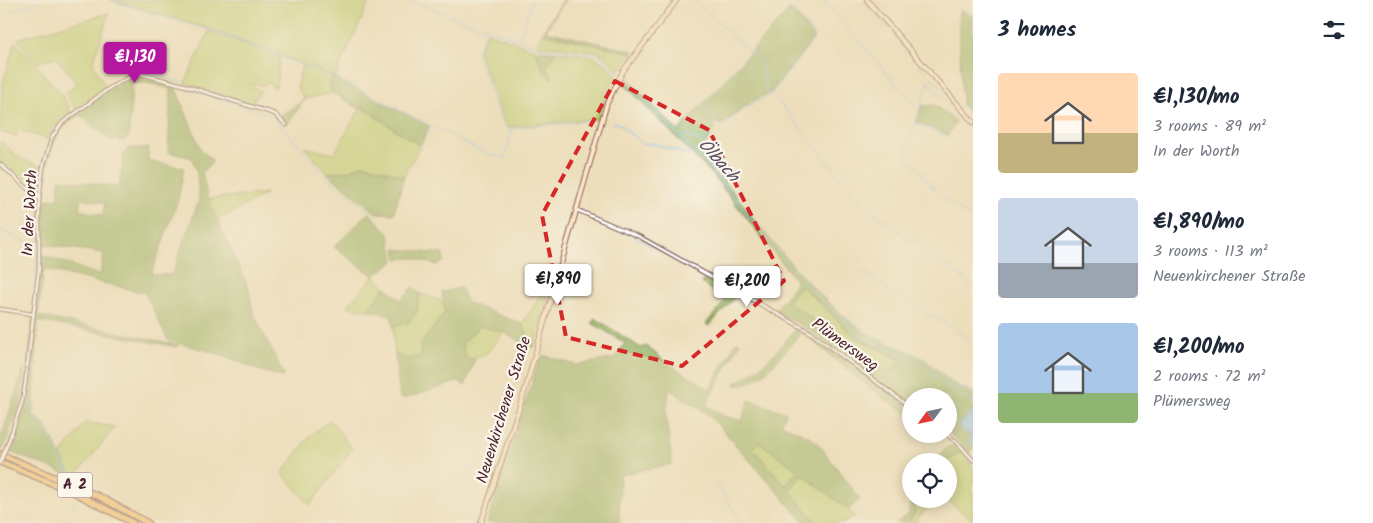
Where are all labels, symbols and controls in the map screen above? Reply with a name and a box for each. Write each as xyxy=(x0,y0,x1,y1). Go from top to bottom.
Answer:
text: 3 homes xyxy=(998,14,1076,47)
icon: filters xyxy=(1320,16,1348,44)
pin: €1,130 xyxy=(94,42,176,84)
text: €1,130 xyxy=(115,45,155,70)
text: €1,130/mo xyxy=(1153,81,1239,114)
icon: home xyxy=(1038,93,1098,153)
text: 3 rooms · 89 m² xyxy=(1153,114,1266,139)
water label: Ölbach xyxy=(690,132,747,191)
text: In der Worth xyxy=(1153,139,1240,164)
street label: In der Worth xyxy=(15,169,45,257)
text: €1,890/mo xyxy=(1153,206,1245,239)
icon: home xyxy=(1038,218,1098,278)
text: 3 rooms · 113 m² xyxy=(1153,239,1268,264)
pin: €1,890 xyxy=(517,264,599,306)
text: Neuenkirchener Straße xyxy=(1153,264,1305,289)
pin: €1,200 xyxy=(706,266,788,308)
text: €1,890 xyxy=(536,267,580,292)
text: €1,200 xyxy=(725,269,769,294)
street label: Plümersweg xyxy=(806,312,884,378)
text: €1,200/mo xyxy=(1153,331,1245,364)
street label: Neuenkirchener Straße xyxy=(470,333,538,487)
icon: home xyxy=(1038,343,1098,403)
text: 2 rooms · 72 m² xyxy=(1153,364,1265,389)
north arrow xyxy=(902,388,958,442)
map controls xyxy=(902,388,957,508)
text: Plümersweg xyxy=(1153,389,1231,414)
button: locate xyxy=(902,453,957,508)
road number: A 2 xyxy=(58,472,92,498)

